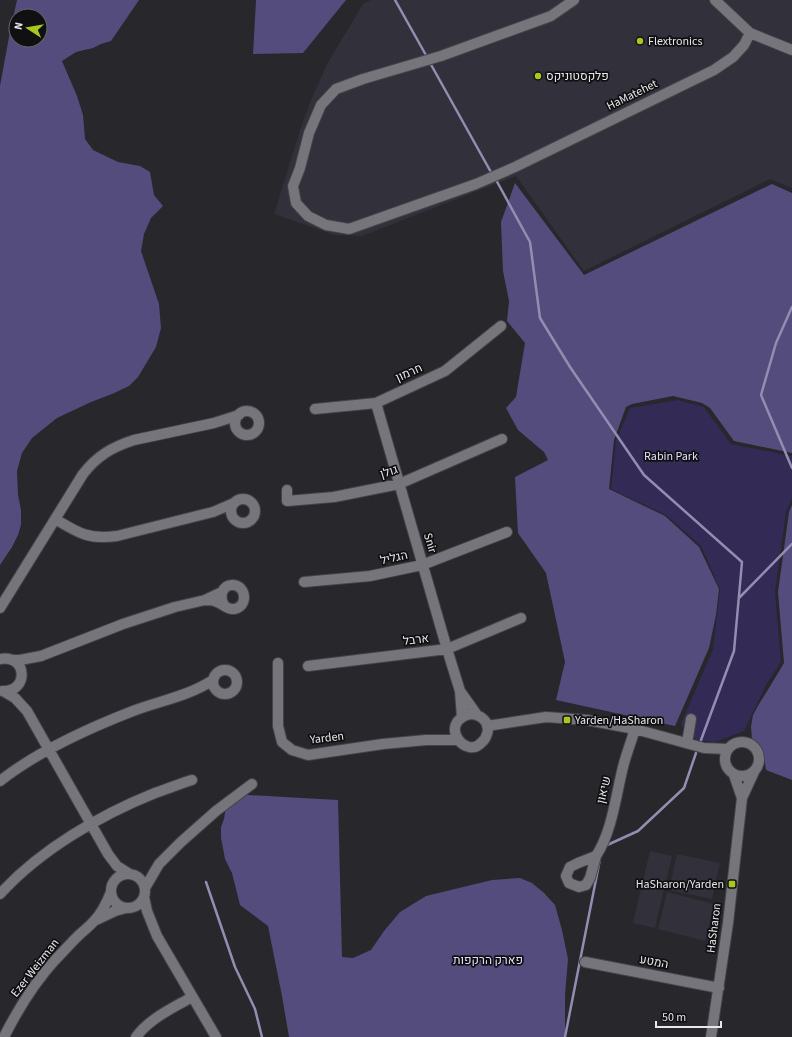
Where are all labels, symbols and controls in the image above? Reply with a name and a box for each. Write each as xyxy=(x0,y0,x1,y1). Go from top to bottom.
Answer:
north arrow xyxy=(8,8,48,48)
text: N xyxy=(11,21,27,31)
place label: Flextronics xyxy=(648,33,703,50)
marker: Flextronics xyxy=(635,36,645,46)
place label: פלקסטוניקס xyxy=(546,68,609,85)
marker: פלקסטוניקס xyxy=(533,71,543,81)
street label: HaMatehet xyxy=(604,75,660,115)
street label: חרמון xyxy=(393,360,425,386)
park label: Rabin Park xyxy=(644,448,698,465)
street label: גולן xyxy=(378,461,400,483)
street label: Snir xyxy=(419,531,441,556)
street label: הגליל xyxy=(379,547,409,569)
street label: ארבל xyxy=(402,630,430,650)
place label: Yarden/HaSharon xyxy=(574,712,663,729)
marker: Yarden/HaSharon xyxy=(562,715,572,725)
street label: Yarden xyxy=(308,727,345,749)
street label: שיאון xyxy=(593,775,615,805)
place label: HaSharon/Yarden xyxy=(636,876,724,893)
marker: HaSharon/Yarden xyxy=(727,879,737,889)
street label: HaSharon xyxy=(703,902,725,954)
street label: Ezer Weizman xyxy=(7,935,63,1001)
street label: המטע xyxy=(638,951,670,973)
park label: פארק הרקפות xyxy=(453,952,523,969)
scale bar xyxy=(656,1003,721,1029)
text: 50 m xyxy=(662,1009,686,1026)

